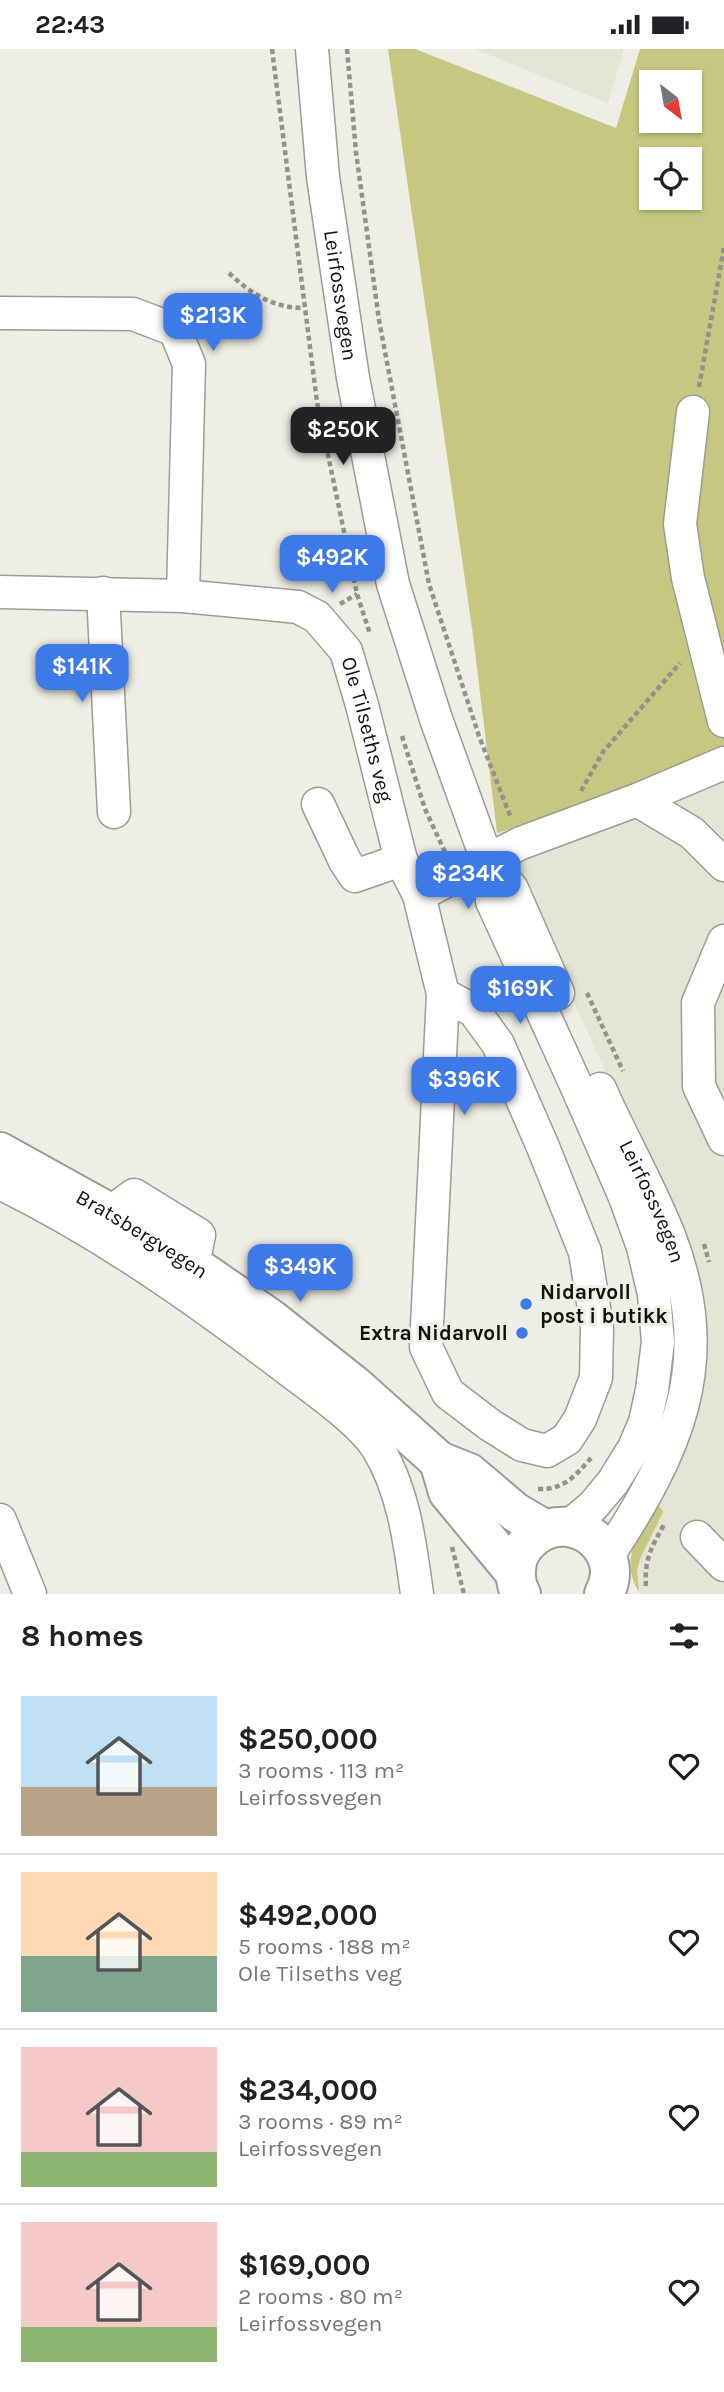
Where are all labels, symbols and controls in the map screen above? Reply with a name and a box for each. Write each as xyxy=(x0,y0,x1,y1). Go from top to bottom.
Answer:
text: 22:43 xyxy=(35,9,105,40)
north arrow xyxy=(639,70,702,133)
map controls xyxy=(639,70,702,210)
button: locate xyxy=(639,147,702,210)
street label: Leirfossvegen xyxy=(319,228,362,362)
pin: $213K xyxy=(164,293,262,353)
text: $213K xyxy=(179,302,247,329)
pin: $250K xyxy=(294,407,392,467)
text: $250K xyxy=(307,416,379,443)
pin: $492K xyxy=(283,535,381,595)
text: $492K xyxy=(296,544,368,571)
pin: $141K xyxy=(33,645,131,704)
text: $141K xyxy=(52,653,112,680)
street label: Ole Tilseths veg xyxy=(336,654,398,805)
pin: $234K xyxy=(419,851,517,911)
text: $234K xyxy=(432,860,504,887)
pin: $169K xyxy=(471,967,569,1026)
text: $169K xyxy=(486,975,554,1002)
pin: $396K xyxy=(415,1058,513,1117)
text: $396K xyxy=(427,1066,501,1093)
street label: Leirfossvegen xyxy=(614,1136,690,1266)
street label: Bratsbergvegen xyxy=(72,1185,212,1284)
pin: $349K xyxy=(251,1245,349,1304)
text: $349K xyxy=(264,1253,336,1280)
place label: Nidarvoll post i butikk xyxy=(540,1280,668,1328)
marker: Nidarvoll post i butikk xyxy=(518,1296,534,1312)
place label: Extra Nidarvoll xyxy=(359,1321,508,1345)
marker: Extra Nidarvoll xyxy=(514,1325,530,1341)
icon: filters xyxy=(665,1617,703,1655)
text: 8 homes xyxy=(21,1618,144,1654)
text: $250,000 xyxy=(238,1721,378,1757)
icon: home xyxy=(77,1724,161,1808)
icon: heart xyxy=(665,1747,703,1785)
text: 3 rooms · 113 m² xyxy=(238,1757,404,1784)
text: Leirfossvegen xyxy=(238,1784,382,1811)
text: $492,000 xyxy=(238,1897,378,1933)
icon: home xyxy=(77,1900,161,1984)
icon: heart xyxy=(665,1923,703,1961)
text: 5 rooms · 188 m² xyxy=(238,1933,411,1960)
text: Ole Tilseths veg xyxy=(238,1960,402,1987)
text: $234,000 xyxy=(238,2072,378,2108)
icon: home xyxy=(77,2075,161,2159)
icon: heart xyxy=(665,2098,703,2136)
text: 3 rooms · 89 m² xyxy=(238,2108,403,2135)
text: Leirfossvegen xyxy=(238,2135,382,2162)
text: $169,000 xyxy=(238,2247,370,2283)
icon: home xyxy=(77,2250,161,2334)
icon: heart xyxy=(665,2273,703,2311)
text: 2 rooms · 80 m² xyxy=(238,2283,403,2310)
text: Leirfossvegen xyxy=(238,2310,382,2337)

